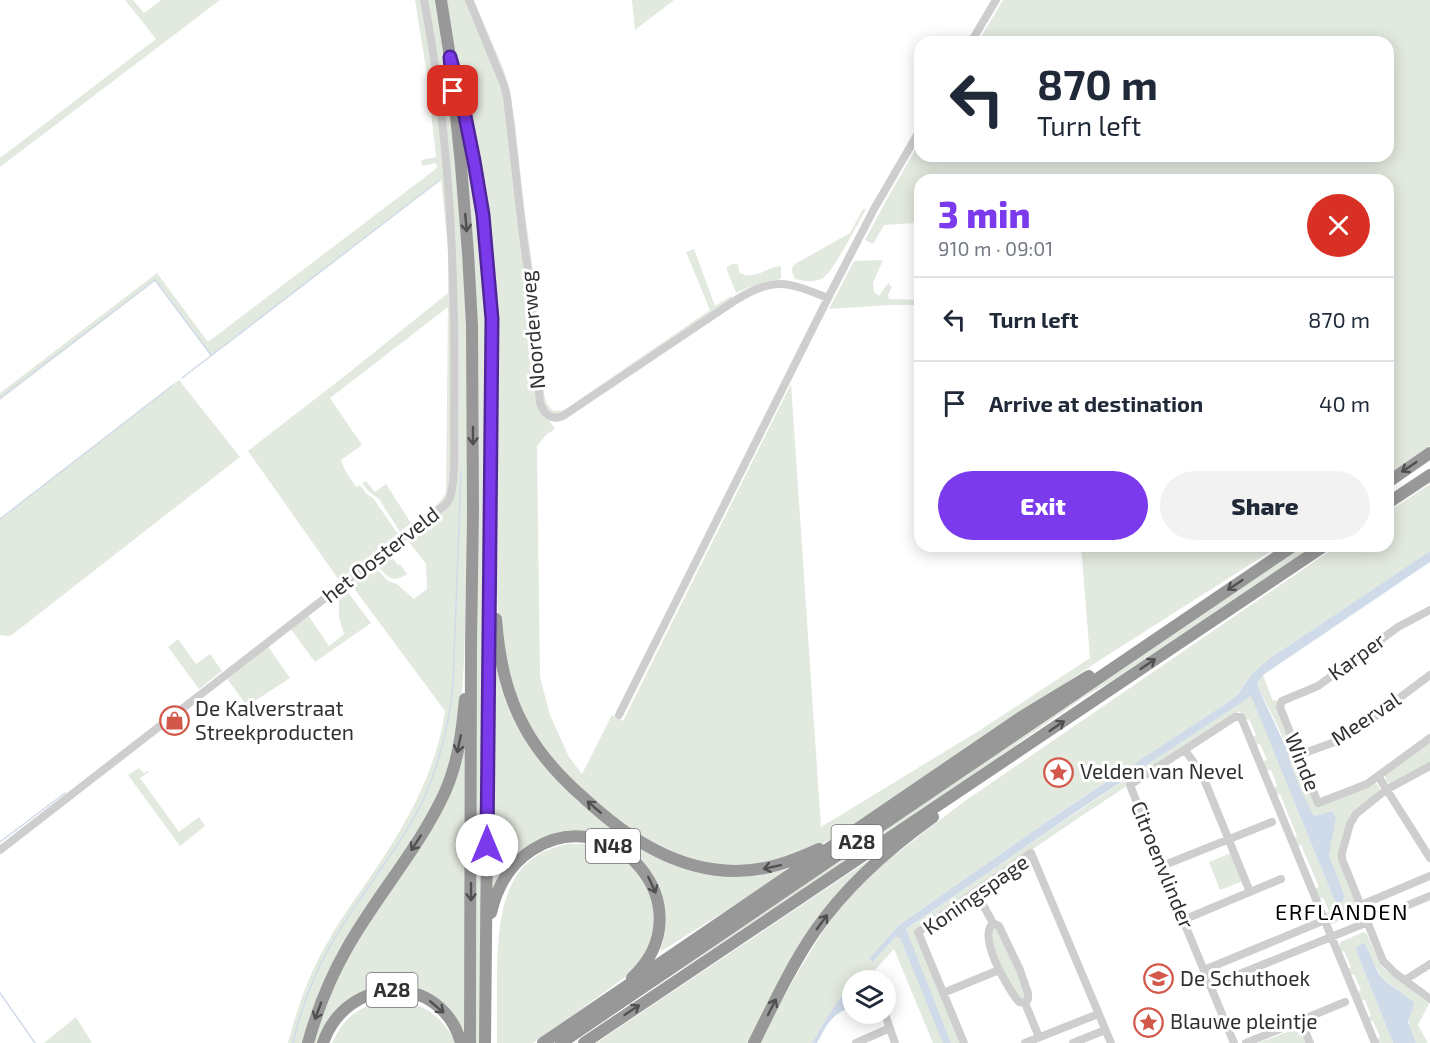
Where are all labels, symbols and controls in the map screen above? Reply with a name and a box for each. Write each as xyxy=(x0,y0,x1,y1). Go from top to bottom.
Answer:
text: 870 m xyxy=(1037,58,1158,108)
icon: left xyxy=(938,60,1016,138)
pin xyxy=(427,65,478,116)
icon: arrive xyxy=(436,74,469,107)
text: Turn left xyxy=(1037,109,1141,141)
text: 3 min xyxy=(938,192,1031,235)
button: close xyxy=(1307,194,1370,257)
one-way arrow xyxy=(461,212,472,232)
text: 910 m · 09:01 xyxy=(938,236,1053,260)
street label: Noorderweg xyxy=(514,270,549,390)
icon: left xyxy=(938,303,971,336)
text: Turn left xyxy=(989,306,1078,332)
text: 870 m xyxy=(1308,306,1370,332)
icon: arrive xyxy=(938,387,971,420)
text: Arrive at destination xyxy=(989,390,1203,416)
text: 40 m xyxy=(1319,390,1370,416)
one-way arrow xyxy=(467,425,479,445)
one-way arrow xyxy=(1400,461,1417,474)
button: Exit xyxy=(938,471,1148,540)
button: Share xyxy=(1160,471,1370,540)
street label: het Oosterveld xyxy=(317,501,443,607)
one-way arrow xyxy=(1227,579,1244,591)
street label: Karper xyxy=(1323,626,1390,685)
one-way arrow xyxy=(1140,658,1156,670)
street label: Meerval xyxy=(1326,685,1405,750)
place label: De Kalverstraat Streekproducten xyxy=(195,695,354,744)
shop icon: De Kalverstraat Streekproducten xyxy=(158,705,190,737)
one-way arrow xyxy=(1048,719,1065,732)
street label: Winde xyxy=(1280,729,1326,794)
one-way arrow xyxy=(453,734,464,753)
place icon: Velden van Nevel xyxy=(1043,756,1075,788)
place label: Velden van Nevel xyxy=(1080,758,1244,783)
street label: Citroenvlinder xyxy=(1126,797,1201,932)
one-way arrow xyxy=(587,800,602,814)
position arrow xyxy=(455,813,519,877)
road number: A28 xyxy=(832,825,882,859)
road number: N48 xyxy=(586,829,640,863)
one-way arrow xyxy=(410,834,422,851)
street label: Koningspage xyxy=(918,848,1033,939)
one-way arrow xyxy=(762,861,781,873)
one-way arrow xyxy=(646,876,658,894)
one-way arrow xyxy=(465,882,477,902)
district label: ERFLANDEN xyxy=(1275,898,1409,924)
one-way arrow xyxy=(815,915,828,931)
school or university icon: De Schuthoek xyxy=(1143,963,1175,995)
place label: De Schuthoek xyxy=(1180,965,1311,990)
map controls xyxy=(842,970,896,1024)
button: layers xyxy=(842,970,896,1024)
road number: A28 xyxy=(366,973,418,1007)
one-way arrow xyxy=(767,999,778,1017)
one-way arrow xyxy=(429,1000,445,1013)
one-way arrow xyxy=(312,1001,323,1020)
one-way arrow xyxy=(624,1004,640,1016)
place icon: Blauwe pleintje xyxy=(1133,1006,1165,1038)
place label: Blauwe pleintje xyxy=(1170,1008,1318,1034)

